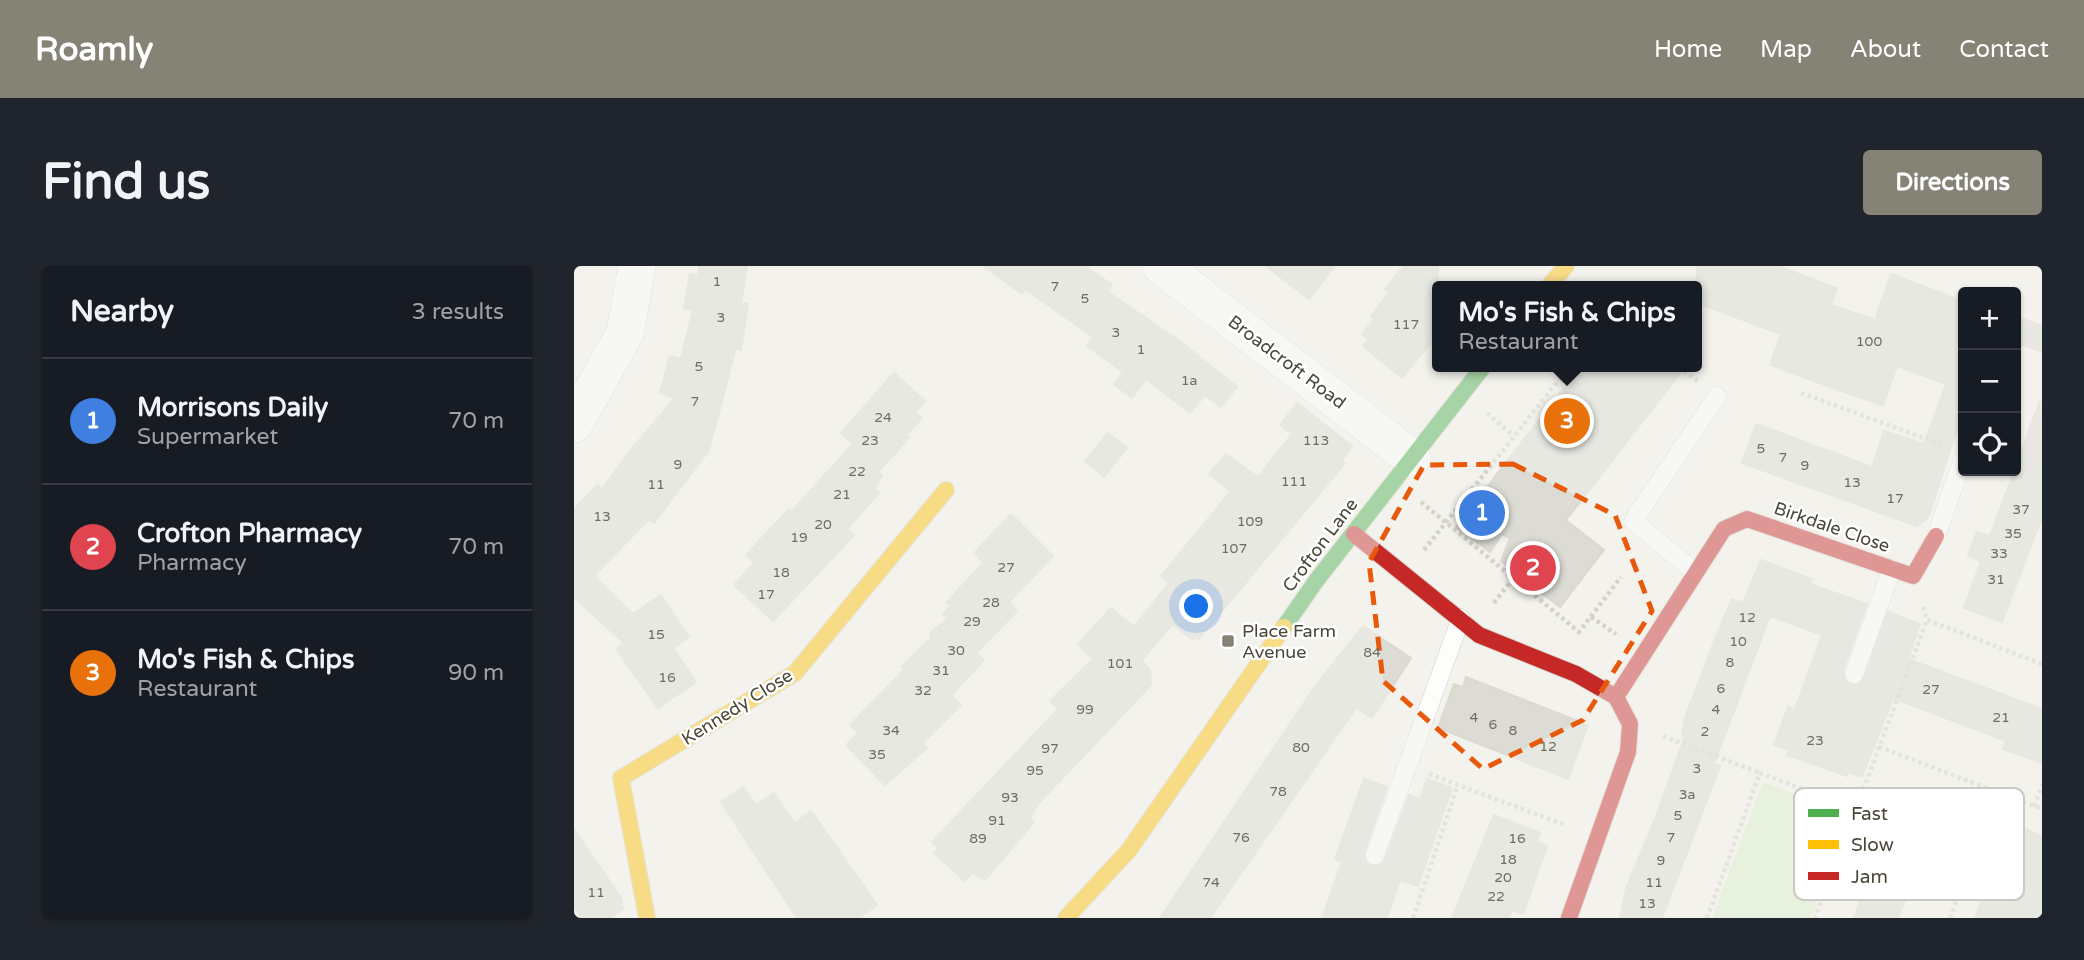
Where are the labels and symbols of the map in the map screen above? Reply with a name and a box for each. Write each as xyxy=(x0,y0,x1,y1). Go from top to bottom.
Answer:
house number: 1 xyxy=(713,273,721,290)
house number: 7 xyxy=(1051,278,1059,295)
house number: 5 xyxy=(1081,290,1089,307)
house number: 3 xyxy=(717,309,725,326)
street label: Broadcroft Road xyxy=(1224,311,1350,413)
house number: 117 xyxy=(1393,316,1419,333)
house number: 3 xyxy=(1112,324,1120,341)
house number: 100 xyxy=(1856,333,1882,350)
house number: 1 xyxy=(1137,341,1145,358)
house number: 5 xyxy=(695,358,703,375)
house number: 1a xyxy=(1181,372,1197,389)
house number: 7 xyxy=(691,393,699,410)
pin: 3 xyxy=(1544,395,1590,447)
house number: 24 xyxy=(874,409,892,426)
house number: 23 xyxy=(861,432,879,449)
house number: 113 xyxy=(1303,432,1329,449)
house number: 5 xyxy=(1757,440,1765,457)
house number: 7 xyxy=(1779,449,1787,466)
house number: 9 xyxy=(674,456,682,473)
house number: 9 xyxy=(1801,457,1809,474)
house number: 22 xyxy=(848,463,866,480)
house number: 111 xyxy=(1281,473,1307,490)
house number: 13 xyxy=(1843,474,1861,491)
house number: 11 xyxy=(647,476,665,493)
house number: 21 xyxy=(833,486,851,503)
pin: 1 xyxy=(1459,487,1505,539)
house number: 17 xyxy=(1886,490,1904,507)
street label: Crofton Lane xyxy=(1278,494,1362,596)
street label: Birkdale Close xyxy=(1771,497,1893,557)
house number: 37 xyxy=(2012,501,2030,518)
house number: 13 xyxy=(593,508,611,525)
house number: 109 xyxy=(1237,513,1263,530)
house number: 20 xyxy=(814,516,832,533)
house number: 35 xyxy=(2004,525,2022,542)
house number: 19 xyxy=(790,529,808,546)
house number: 107 xyxy=(1221,540,1247,557)
pin: 2 xyxy=(1510,542,1556,594)
house number: 33 xyxy=(1990,545,2008,562)
house number: 27 xyxy=(997,559,1015,576)
house number: 18 xyxy=(772,564,790,581)
house number: 31 xyxy=(1987,571,2005,588)
house number: 17 xyxy=(757,586,775,603)
your location xyxy=(1179,589,1213,623)
house number: 28 xyxy=(982,594,1000,611)
house number: 12 xyxy=(1738,609,1756,626)
house number: 29 xyxy=(963,613,981,630)
place label: Place Farm Avenue xyxy=(1242,620,1336,663)
house number: 15 xyxy=(647,626,665,643)
marker: Place Farm Avenue xyxy=(1220,633,1236,649)
house number: 10 xyxy=(1729,633,1747,650)
house number: 30 xyxy=(947,642,965,659)
house number: 84 xyxy=(1363,644,1381,661)
house number: 8 xyxy=(1726,654,1735,671)
house number: 101 xyxy=(1107,655,1133,672)
house number: 31 xyxy=(932,662,950,679)
street label: Kennedy Close xyxy=(677,664,797,750)
house number: 16 xyxy=(658,669,676,686)
house number: 6 xyxy=(1717,680,1726,697)
house number: 27 xyxy=(1922,681,1940,698)
house number: 32 xyxy=(914,682,932,699)
house number: 99 xyxy=(1076,701,1094,718)
house number: 4 xyxy=(1712,701,1721,718)
house number: 4 xyxy=(1470,709,1479,726)
house number: 21 xyxy=(1992,709,2010,726)
house number: 6 xyxy=(1489,716,1498,733)
house number: 34 xyxy=(882,722,900,739)
house number: 8 xyxy=(1509,722,1518,739)
house number: 2 xyxy=(1701,723,1709,740)
house number: 23 xyxy=(1806,732,1824,749)
house number: 12 xyxy=(1539,738,1557,755)
house number: 80 xyxy=(1292,739,1310,756)
house number: 97 xyxy=(1041,740,1059,757)
house number: 35 xyxy=(868,746,886,763)
house number: 3 xyxy=(1693,760,1701,777)
house number: 95 xyxy=(1026,762,1044,779)
house number: 78 xyxy=(1269,783,1287,800)
house number: 3a xyxy=(1679,786,1695,803)
legend xyxy=(1794,788,2024,900)
house number: 93 xyxy=(1001,789,1019,806)
text: Fast xyxy=(1851,803,1888,825)
house number: 5 xyxy=(1674,807,1682,824)
house number: 91 xyxy=(988,812,1006,829)
house number: 76 xyxy=(1232,829,1250,846)
house number: 7 xyxy=(1667,829,1675,846)
house number: 89 xyxy=(969,830,987,847)
house number: 16 xyxy=(1508,830,1526,847)
text: Slow xyxy=(1851,834,1894,856)
house number: 18 xyxy=(1499,851,1517,868)
house number: 9 xyxy=(1657,852,1665,869)
text: Jam xyxy=(1851,866,1888,888)
house number: 20 xyxy=(1494,869,1512,886)
house number: 74 xyxy=(1202,874,1220,891)
house number: 11 xyxy=(1645,874,1663,891)
house number: 11 xyxy=(587,884,605,901)
house number: 22 xyxy=(1487,888,1505,905)
house number: 13 xyxy=(1638,895,1656,912)

